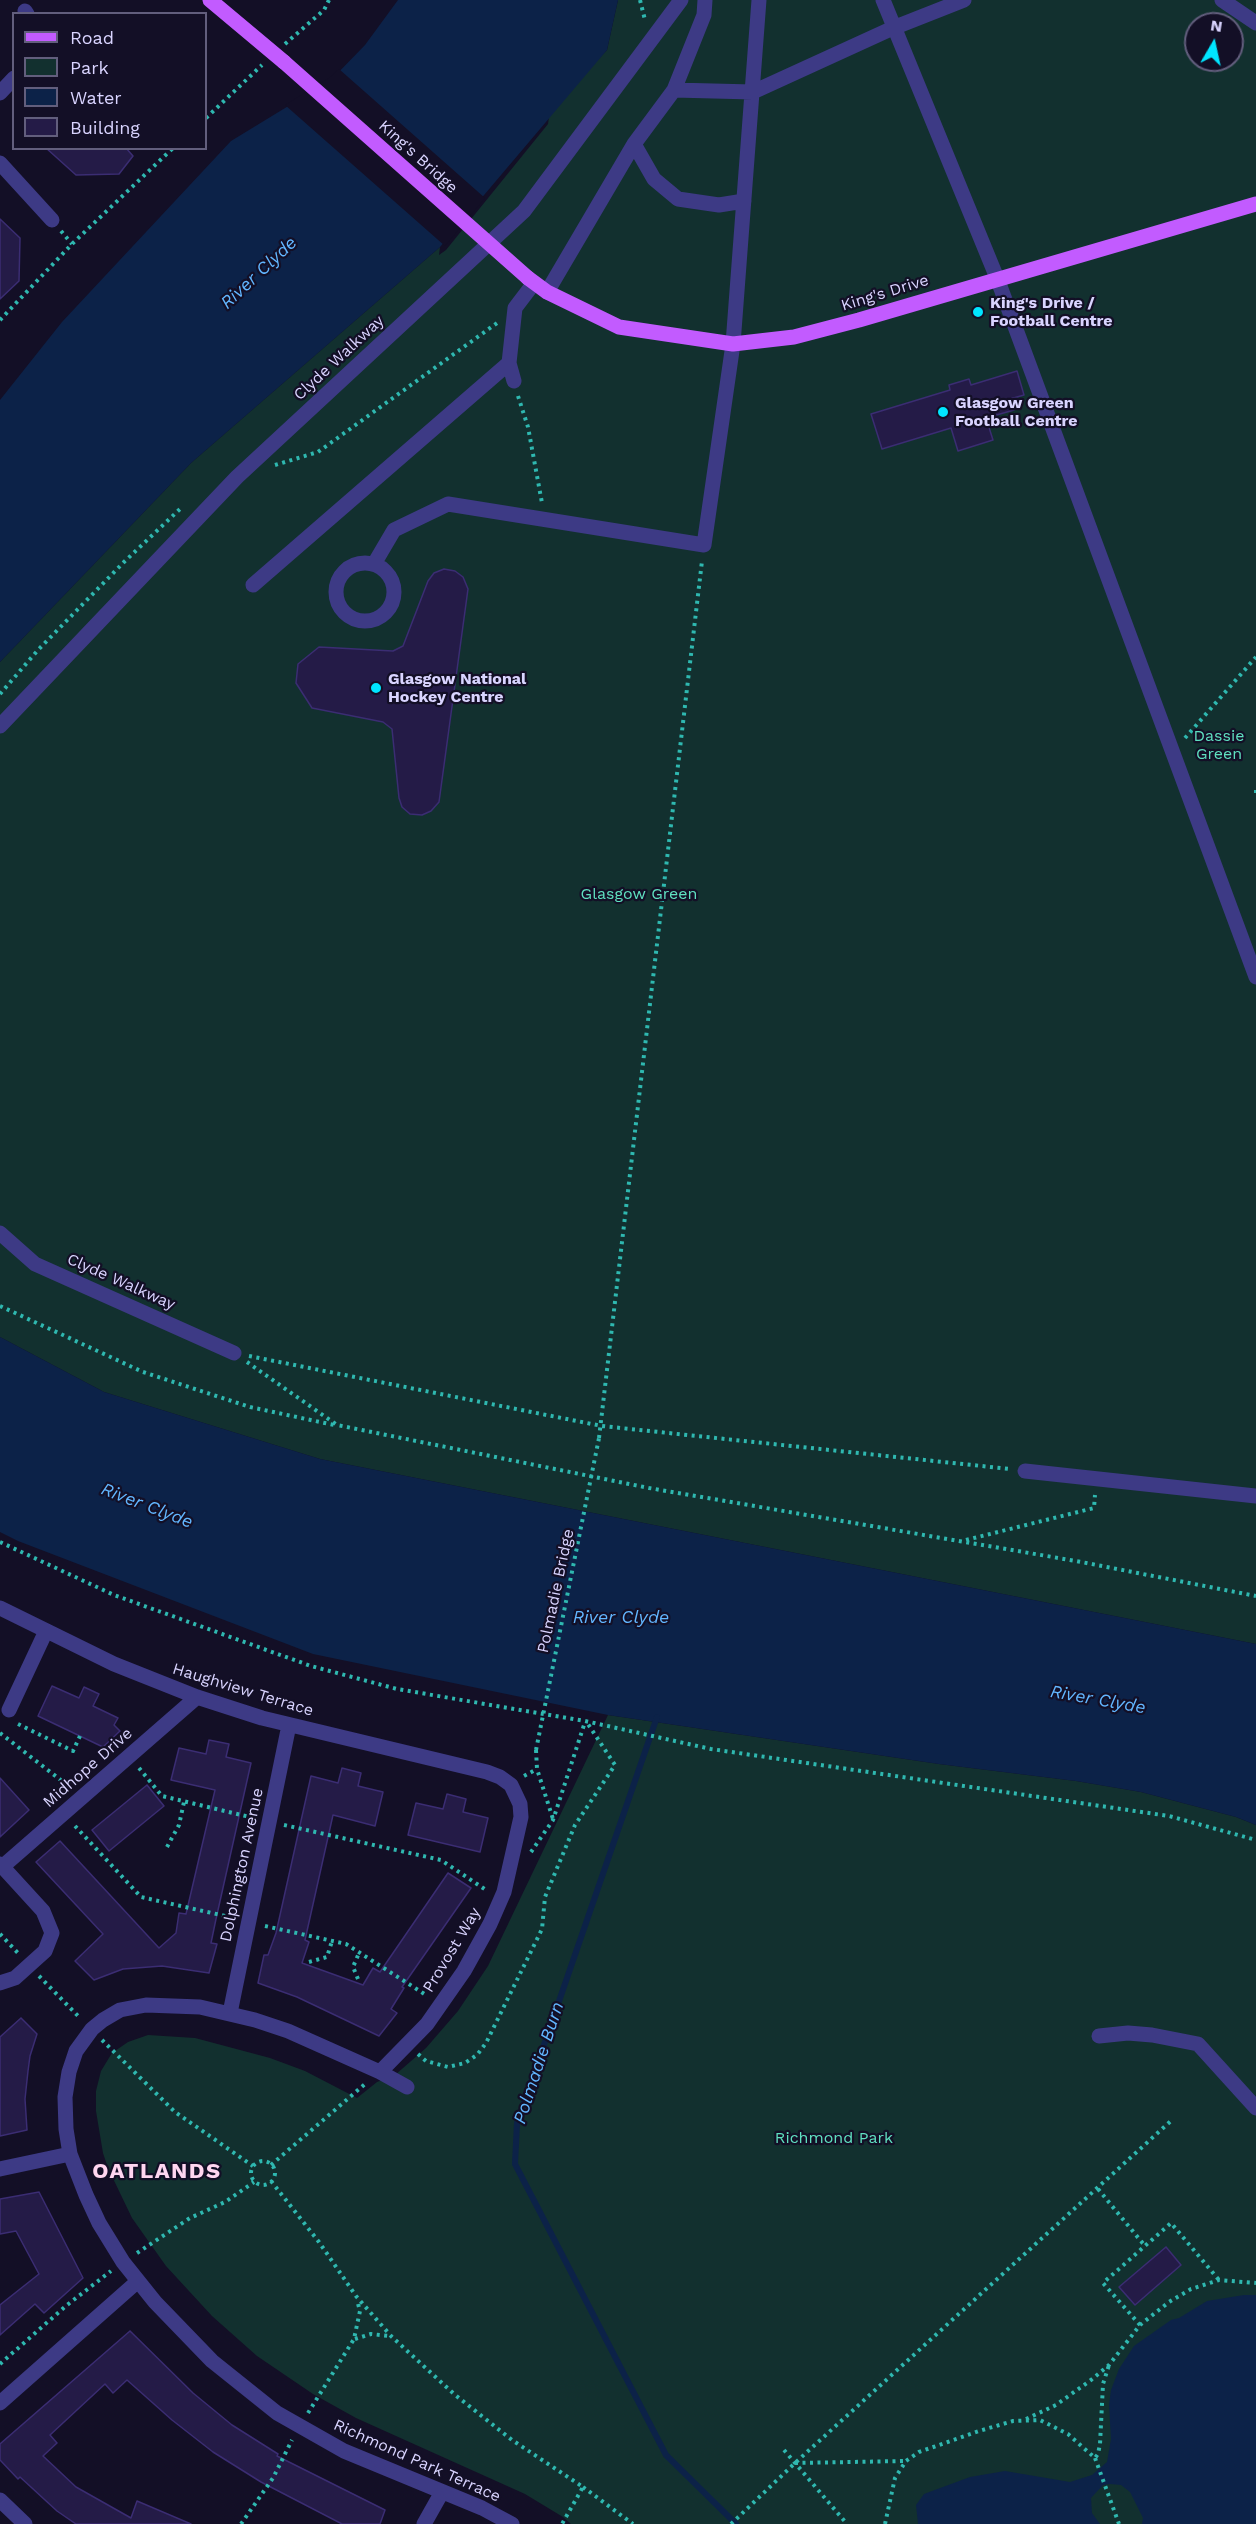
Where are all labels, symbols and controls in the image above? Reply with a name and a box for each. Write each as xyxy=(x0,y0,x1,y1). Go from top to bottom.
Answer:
legend xyxy=(12,12,207,150)
north arrow xyxy=(1184,12,1244,72)
text: N xyxy=(1209,15,1224,36)
text: Road xyxy=(70,27,114,48)
text: Park xyxy=(70,57,109,78)
text: Water xyxy=(70,87,122,108)
street label: King's Bridge xyxy=(375,116,461,198)
text: Building xyxy=(70,117,140,138)
water label: River Clyde xyxy=(216,232,302,314)
street label: King's Drive xyxy=(839,271,931,315)
place label: King's Drive / Football Centre xyxy=(990,293,1113,331)
marker: King's Drive / Football Centre xyxy=(971,305,985,319)
street label: Clyde Walkway xyxy=(290,311,388,405)
place label: Glasgow Green Football Centre xyxy=(955,393,1078,431)
marker: Glasgow Green Football Centre xyxy=(936,405,950,419)
place label: Glasgow National Hockey Centre xyxy=(388,669,526,707)
marker: Glasgow National Hockey Centre xyxy=(369,681,383,695)
park label: Dassie Green xyxy=(1194,726,1244,764)
park label: Glasgow Green xyxy=(581,884,697,904)
street label: Clyde Walkway xyxy=(64,1250,178,1314)
water label: River Clyde xyxy=(98,1479,196,1533)
street label: Polmadie Bridge xyxy=(533,1527,579,1655)
water label: River Clyde xyxy=(573,1607,669,1629)
street label: Haughview Terrace xyxy=(170,1659,316,1721)
water label: River Clyde xyxy=(1049,1681,1147,1719)
street label: Midhope Drive xyxy=(39,1724,137,1812)
street label: Dolphington Avenue xyxy=(216,1786,268,1944)
street label: Provost Way xyxy=(419,1904,485,1996)
water label: Polmadie Burn xyxy=(509,1999,569,2127)
park label: Richmond Park xyxy=(775,2128,893,2148)
district label: OATLANDS xyxy=(92,2159,222,2185)
street label: Richmond Park Terrace xyxy=(330,2415,504,2507)

